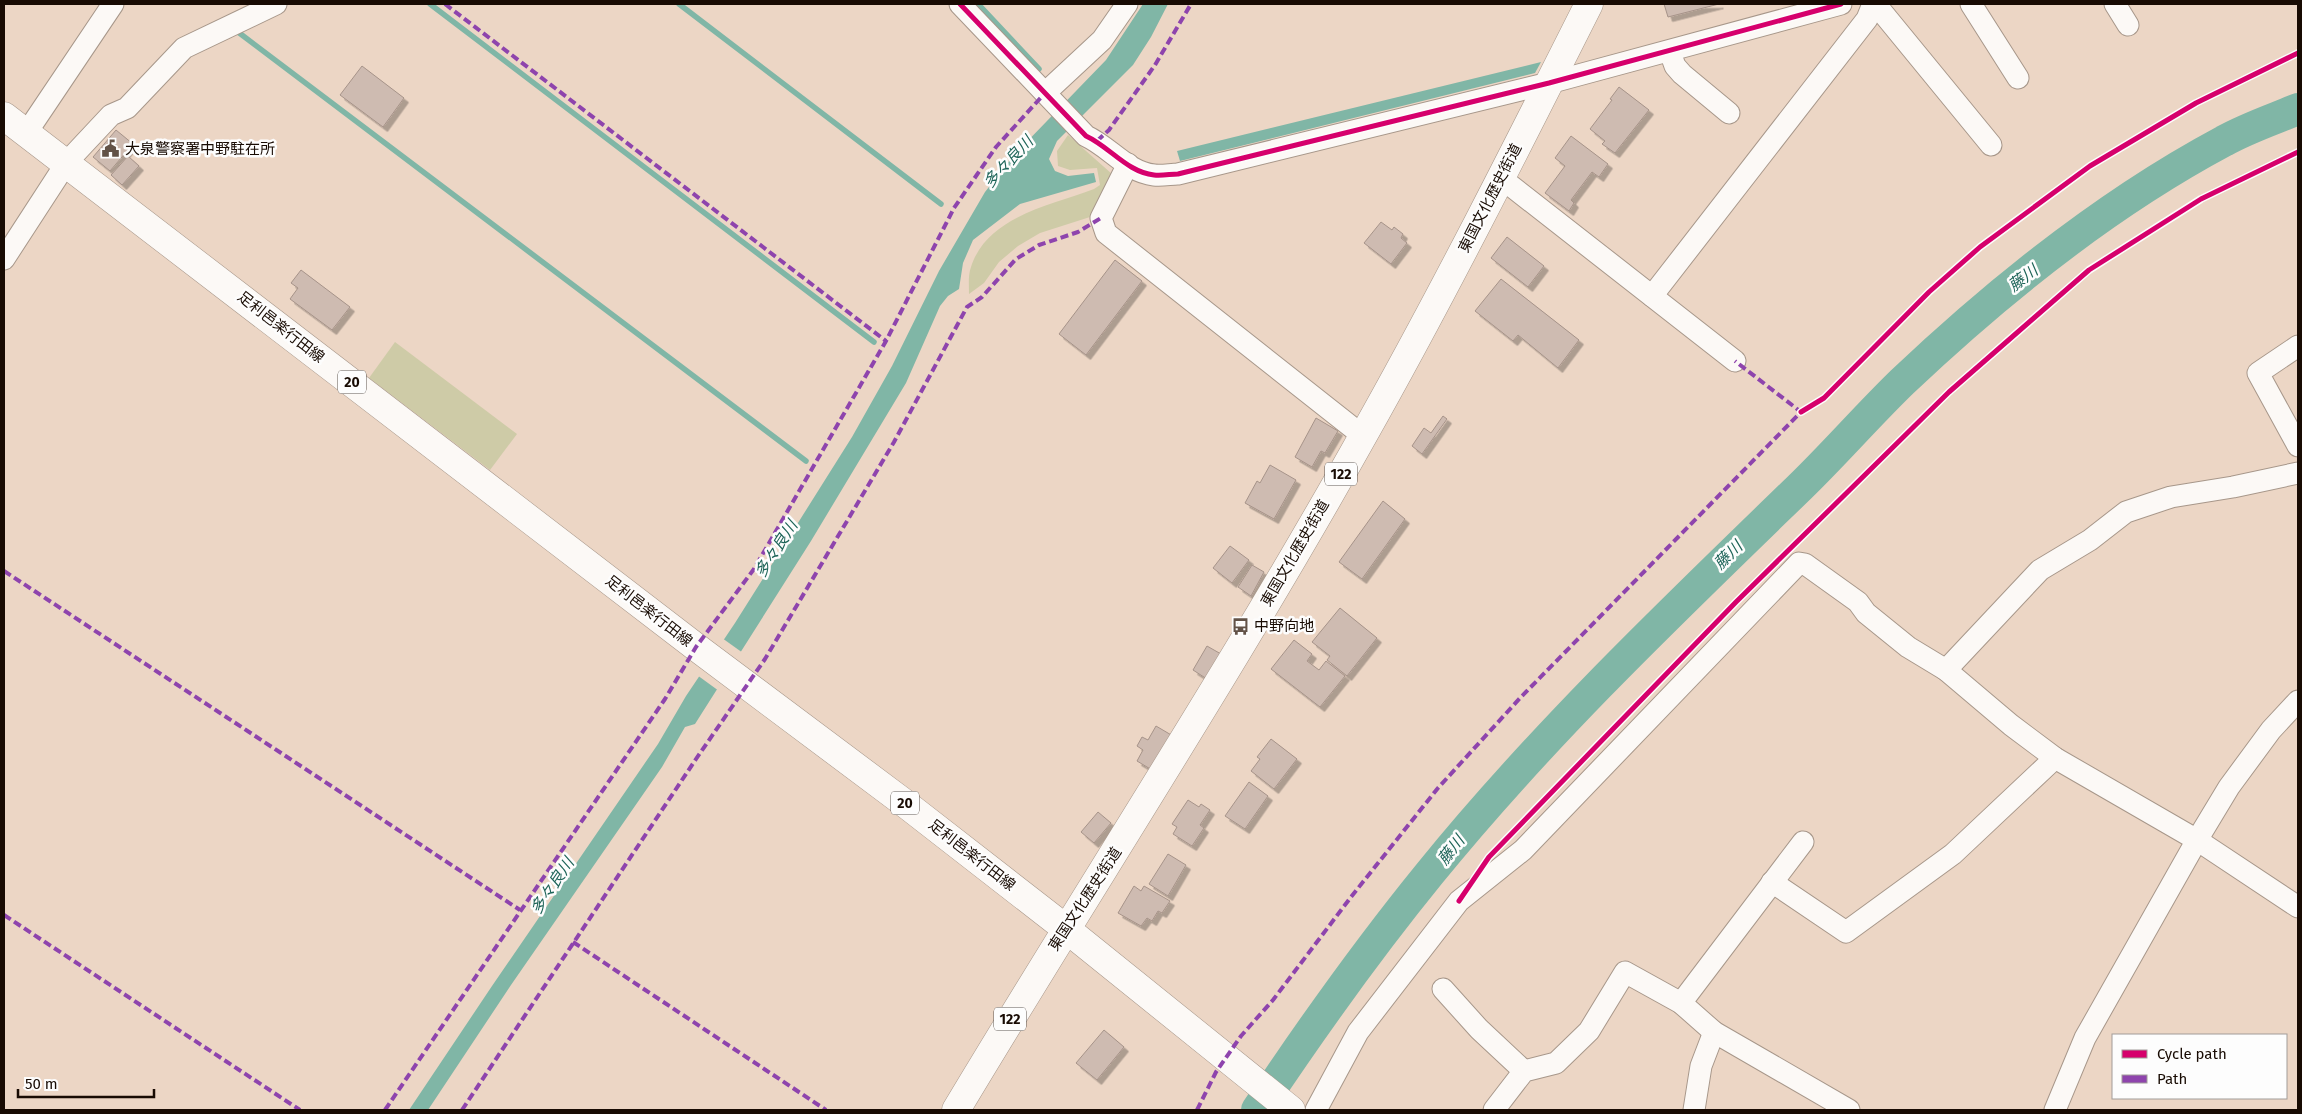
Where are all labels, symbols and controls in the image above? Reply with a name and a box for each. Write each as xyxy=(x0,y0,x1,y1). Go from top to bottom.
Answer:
water label: 多々良川 xyxy=(979,131,1038,192)
public building icon: 大泉警察署中野駐在所 xyxy=(101,139,121,159)
place label: 大泉警察署中野駐在所 xyxy=(125,140,275,158)
street label: 東国文化歴史街道 xyxy=(1455,140,1525,256)
water label: 藤川 xyxy=(2004,260,2043,295)
street label: 足利邑楽行田線 xyxy=(234,288,328,366)
road number: 20 xyxy=(338,371,366,394)
road number: 122 xyxy=(1325,462,1357,486)
street label: 東国文化歴史街道 xyxy=(1257,497,1333,609)
water label: 多々良川 xyxy=(751,515,802,581)
water label: 藤川 xyxy=(1710,536,1747,573)
street label: 足利邑楽行田線 xyxy=(602,572,696,650)
bus stop icon: 中野向地 xyxy=(1230,616,1250,636)
place label: 中野向地 xyxy=(1254,617,1314,635)
road number: 20 xyxy=(891,791,919,814)
street label: 足利邑楽行田線 xyxy=(925,816,1019,894)
water label: 藤川 xyxy=(1434,830,1470,868)
street label: 東国文化歴史街道 xyxy=(1045,844,1125,954)
water label: 多々良川 xyxy=(526,853,579,918)
road number: 122 xyxy=(994,1008,1026,1030)
legend xyxy=(2112,1034,2287,1099)
text: Cycle path xyxy=(2157,1045,2227,1063)
scale bar xyxy=(18,1066,154,1098)
text: Path xyxy=(2157,1070,2187,1088)
text: 50 m xyxy=(25,1075,58,1093)

